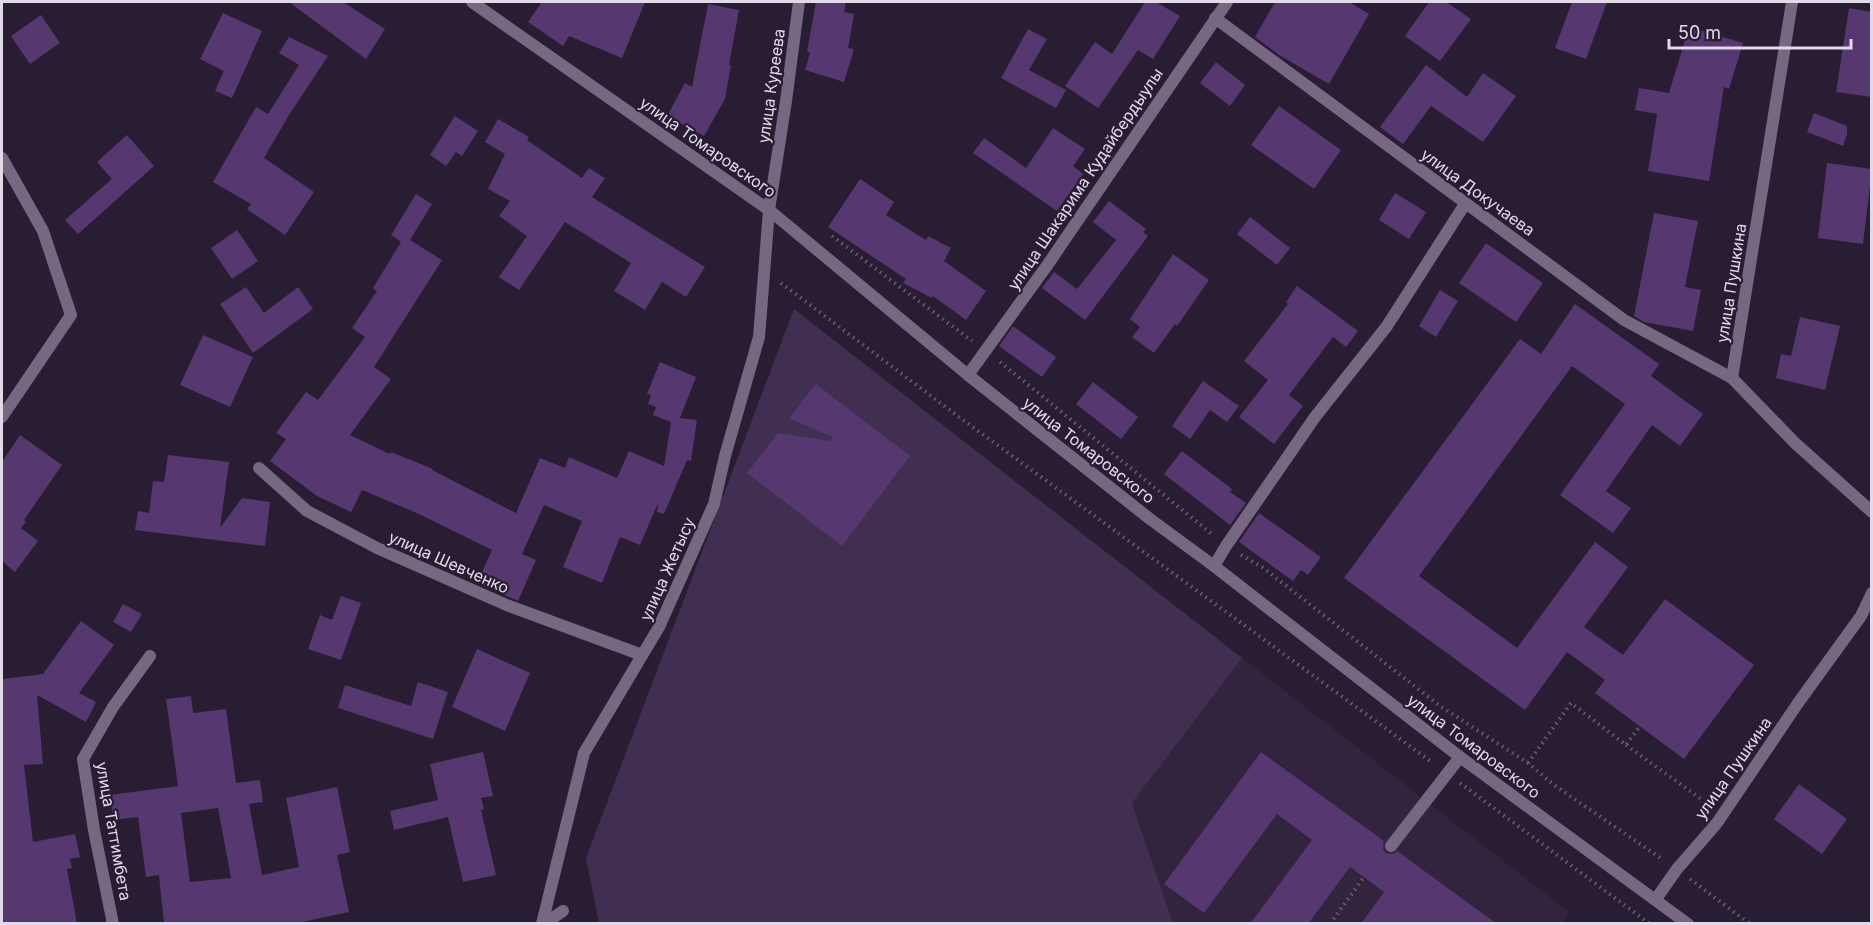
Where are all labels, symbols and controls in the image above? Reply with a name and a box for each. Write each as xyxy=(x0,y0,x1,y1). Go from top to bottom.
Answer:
scale bar xyxy=(1669,12,1850,50)
text: 50 m xyxy=(1678,22,1721,43)
street label: улица Куреева xyxy=(753,27,789,145)
street label: улица Шакарима Кудайбердыулы xyxy=(1003,64,1167,294)
street label: улица Томаровского xyxy=(636,92,780,202)
street label: улица Докучаева xyxy=(1417,144,1539,240)
street label: улица Пушкина xyxy=(1712,222,1750,344)
street label: улица Томаровского xyxy=(1019,392,1159,508)
street label: улица Жетысу xyxy=(635,514,699,624)
street label: улица Шевченко xyxy=(386,527,512,597)
street label: улица Томаровского xyxy=(1403,689,1545,803)
street label: улица Пушкина xyxy=(1690,713,1776,823)
street label: улица Таттимбета xyxy=(92,760,136,902)

